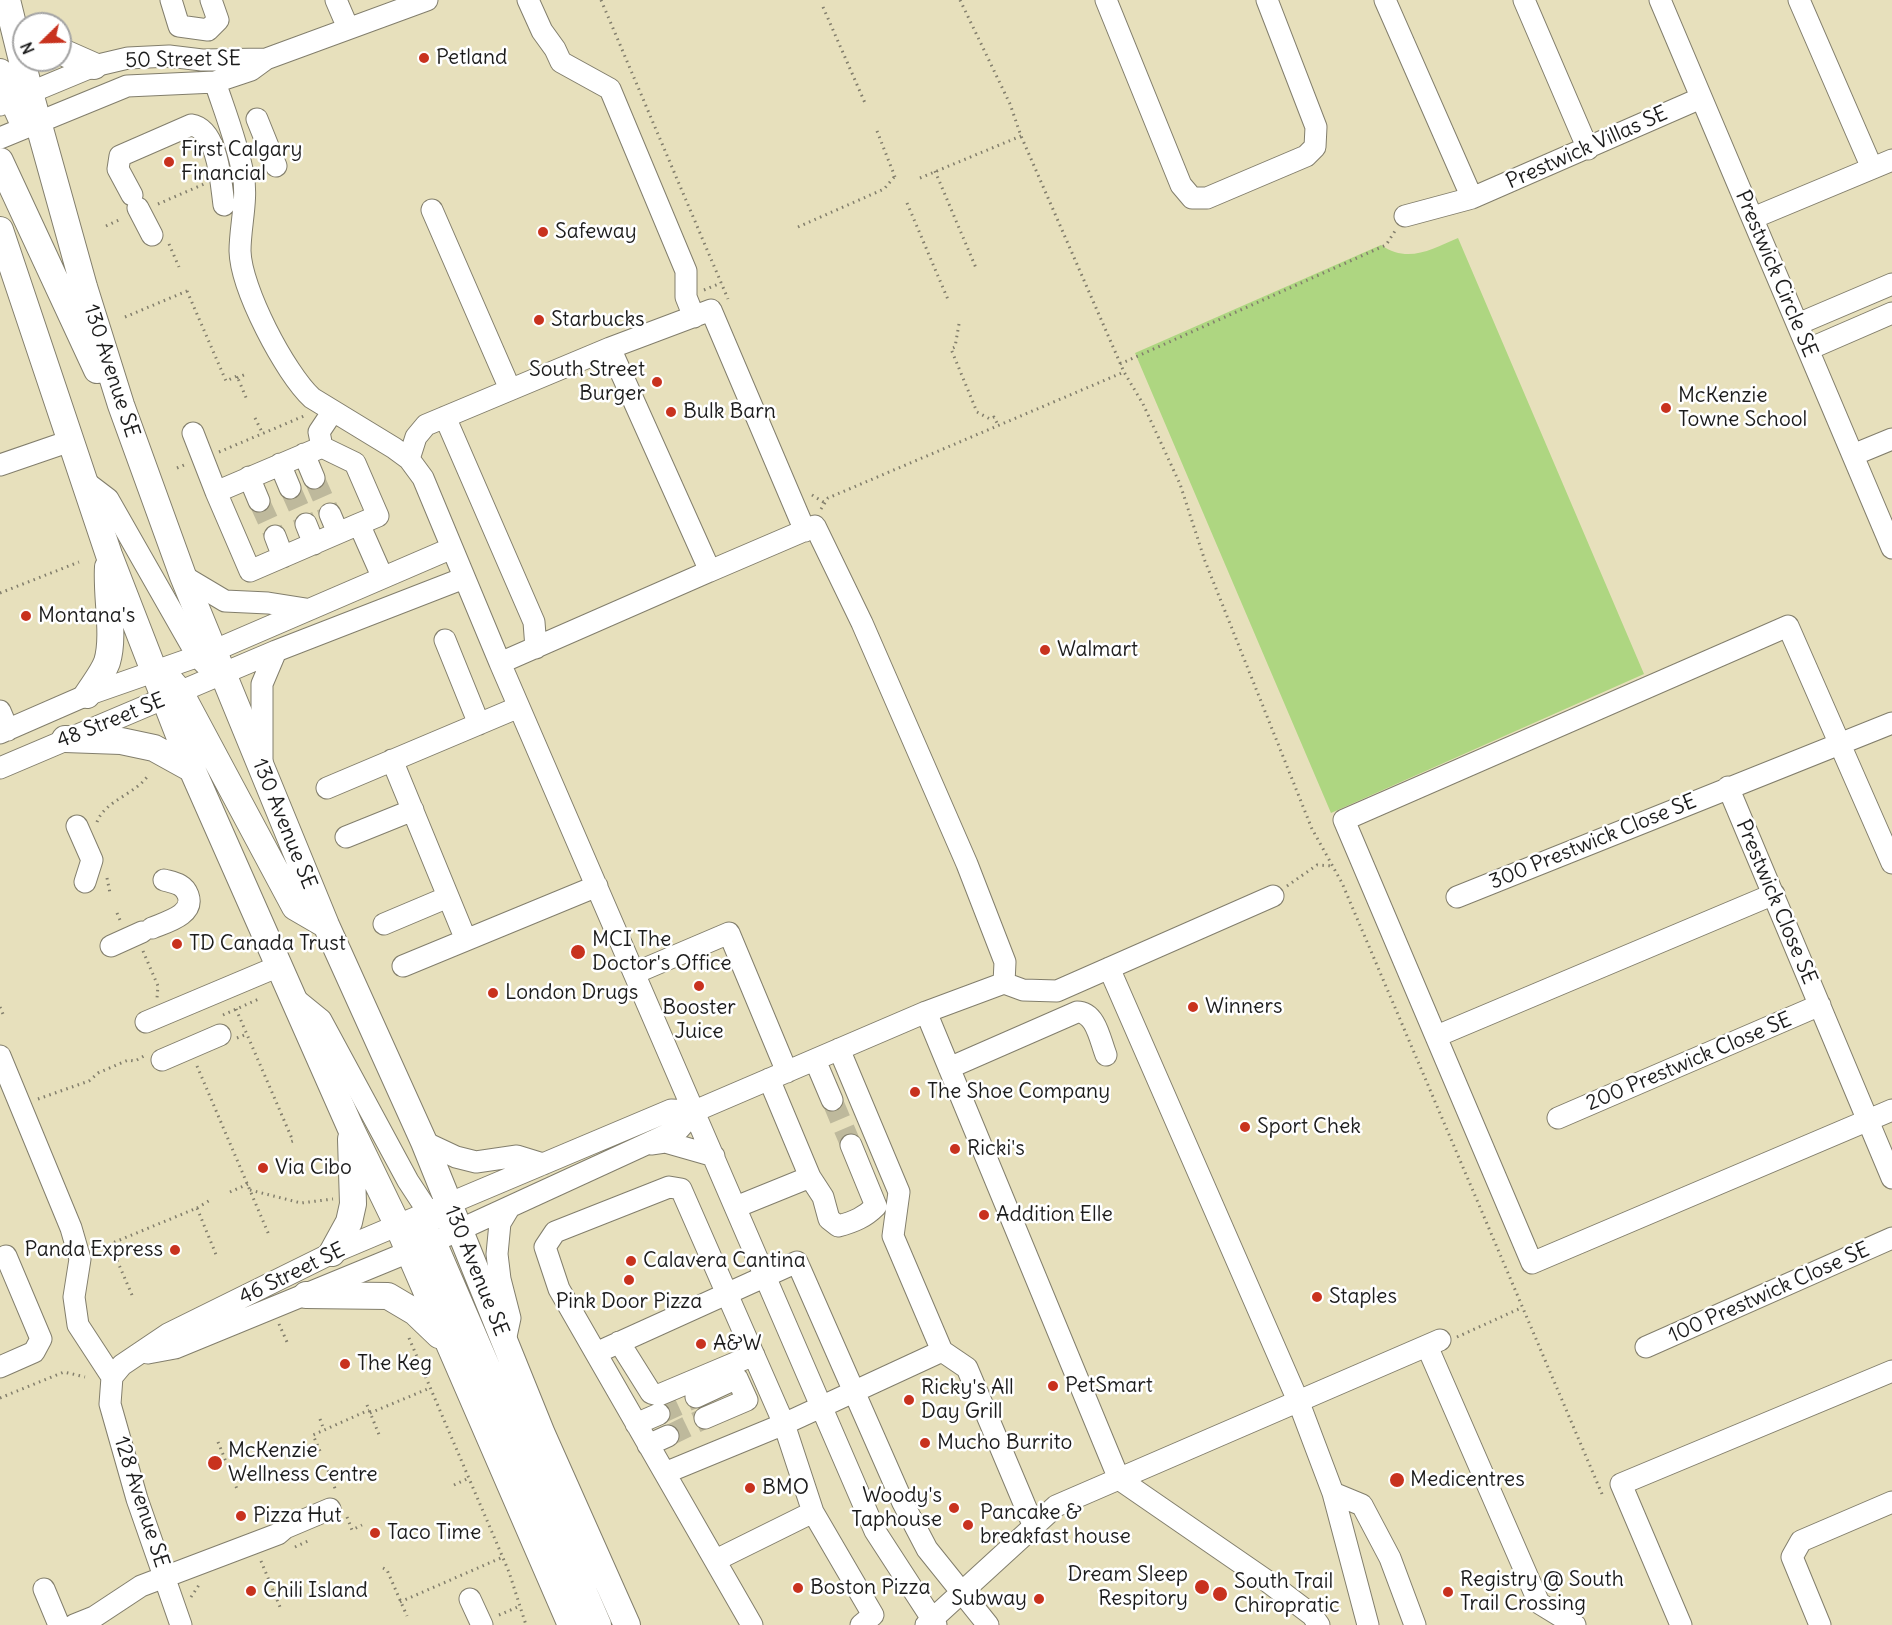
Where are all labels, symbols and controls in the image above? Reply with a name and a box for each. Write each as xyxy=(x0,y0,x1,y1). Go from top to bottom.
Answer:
north arrow xyxy=(12,12,72,72)
text: N xyxy=(16,39,39,57)
place label: Petland xyxy=(436,45,507,71)
street label: 50 Street SE xyxy=(125,46,241,74)
marker: Petland xyxy=(417,51,431,65)
street label: Prestwick Villas SE xyxy=(1502,101,1672,195)
place label: First Calgary Financial xyxy=(181,137,302,187)
marker: First Calgary Financial xyxy=(162,155,176,169)
street label: Prestwick Circle SE xyxy=(1729,187,1823,361)
place label: Safeway xyxy=(555,219,637,245)
marker: Safeway xyxy=(536,225,550,239)
street label: 130 Avenue SE xyxy=(78,301,144,441)
place label: Starbucks xyxy=(551,307,645,333)
marker: Starbucks xyxy=(532,313,546,327)
place label: South Street Burger xyxy=(529,357,645,407)
marker: South Street Burger xyxy=(650,375,664,389)
place label: McKenzie Towne School xyxy=(1678,383,1807,433)
place label: Bulk Barn xyxy=(683,399,776,425)
marker: McKenzie Towne School xyxy=(1659,401,1673,415)
marker: Bulk Barn xyxy=(664,405,678,419)
place label: Montana's xyxy=(38,603,135,629)
marker: Montana's xyxy=(19,609,33,623)
place label: Walmart xyxy=(1057,637,1138,663)
marker: Walmart xyxy=(1038,643,1052,657)
street label: 48 Street SE xyxy=(53,688,169,754)
street label: 130 Avenue SE xyxy=(246,755,322,893)
street label: 300 Prestwick Close SE xyxy=(1486,789,1700,895)
street label: Prestwick Close SE xyxy=(1730,816,1822,988)
place label: MCI The Doctor's Office xyxy=(592,927,732,977)
place label: TD Canada Trust xyxy=(189,931,346,957)
marker: TD Canada Trust xyxy=(170,937,184,951)
marker: MCI The Doctor's Office xyxy=(569,943,587,961)
marker: Booster Juice xyxy=(692,979,706,993)
place label: London Drugs xyxy=(505,980,638,1006)
marker: London Drugs xyxy=(486,986,500,1000)
place label: Winners xyxy=(1205,994,1283,1020)
place label: Booster Juice xyxy=(662,995,736,1045)
marker: Winners xyxy=(1186,1000,1200,1014)
street label: 200 Prestwick Close SE xyxy=(1583,1007,1795,1117)
place label: The Shoe Company xyxy=(927,1079,1110,1105)
marker: The Shoe Company xyxy=(908,1085,922,1099)
place label: Sport Chek xyxy=(1257,1114,1361,1140)
marker: Sport Chek xyxy=(1238,1120,1252,1134)
place label: Ricki's xyxy=(967,1136,1025,1162)
marker: Ricki's xyxy=(948,1142,962,1156)
place label: Via Cibo xyxy=(275,1155,352,1181)
marker: Via Cibo xyxy=(256,1161,270,1175)
street label: 130 Avenue SE xyxy=(438,1202,514,1340)
place label: Addition Elle xyxy=(996,1202,1113,1228)
marker: Addition Elle xyxy=(977,1208,991,1222)
place label: Panda Express xyxy=(25,1237,163,1263)
street label: 100 Prestwick Close SE xyxy=(1665,1237,1873,1349)
street label: 46 Street SE xyxy=(235,1238,349,1310)
marker: Panda Express xyxy=(168,1243,182,1257)
place label: Calavera Cantina xyxy=(643,1248,806,1274)
marker: Calavera Cantina xyxy=(624,1254,638,1268)
marker: Pink Door Pizza xyxy=(622,1273,636,1287)
place label: Staples xyxy=(1329,1284,1397,1310)
place label: Pink Door Pizza xyxy=(556,1289,702,1315)
marker: Staples xyxy=(1310,1290,1324,1304)
place label: A&W xyxy=(713,1331,762,1357)
marker: A&W xyxy=(694,1337,708,1351)
place label: The Keg xyxy=(357,1351,432,1377)
marker: The Keg xyxy=(338,1357,352,1371)
place label: PetSmart xyxy=(1065,1373,1153,1399)
place label: Ricky's All Day Grill xyxy=(921,1375,1014,1425)
marker: PetSmart xyxy=(1046,1379,1060,1393)
marker: Ricky's All Day Grill xyxy=(902,1393,916,1407)
place label: Mucho Burrito xyxy=(937,1430,1072,1456)
street label: 128 Avenue SE xyxy=(108,1433,174,1571)
marker: Mucho Burrito xyxy=(918,1436,932,1450)
place label: McKenzie Wellness Centre xyxy=(228,1438,378,1488)
marker: McKenzie Wellness Centre xyxy=(206,1454,224,1472)
place label: Medicentres xyxy=(1410,1467,1525,1493)
marker: Medicentres xyxy=(1388,1471,1406,1489)
place label: BMO xyxy=(762,1475,809,1501)
marker: BMO xyxy=(743,1481,757,1495)
place label: Woody's Taphouse xyxy=(851,1483,942,1533)
place label: Pancake & breakfast house xyxy=(980,1500,1131,1550)
marker: Woody's Taphouse xyxy=(947,1501,961,1515)
place label: Pizza Hut xyxy=(253,1503,342,1529)
marker: Pizza Hut xyxy=(234,1509,248,1523)
marker: Pancake & breakfast house xyxy=(961,1518,975,1532)
place label: Taco Time xyxy=(387,1520,481,1546)
marker: Taco Time xyxy=(368,1526,382,1540)
place label: Dream Sleep Respitory xyxy=(1067,1562,1188,1612)
place label: Registry @ South Trail Crossing xyxy=(1460,1567,1624,1617)
place label: South Trail Chiropratic xyxy=(1234,1569,1340,1619)
place label: Boston Pizza xyxy=(810,1575,930,1601)
place label: Chili Island xyxy=(263,1578,368,1604)
marker: Dream Sleep Respitory xyxy=(1193,1578,1211,1596)
marker: Boston Pizza xyxy=(791,1581,805,1595)
marker: Chili Island xyxy=(244,1584,258,1598)
marker: South Trail Chiropratic xyxy=(1211,1585,1229,1603)
marker: Registry @ South Trail Crossing xyxy=(1441,1585,1455,1599)
place label: Subway xyxy=(951,1586,1027,1612)
marker: Subway xyxy=(1032,1592,1046,1606)

